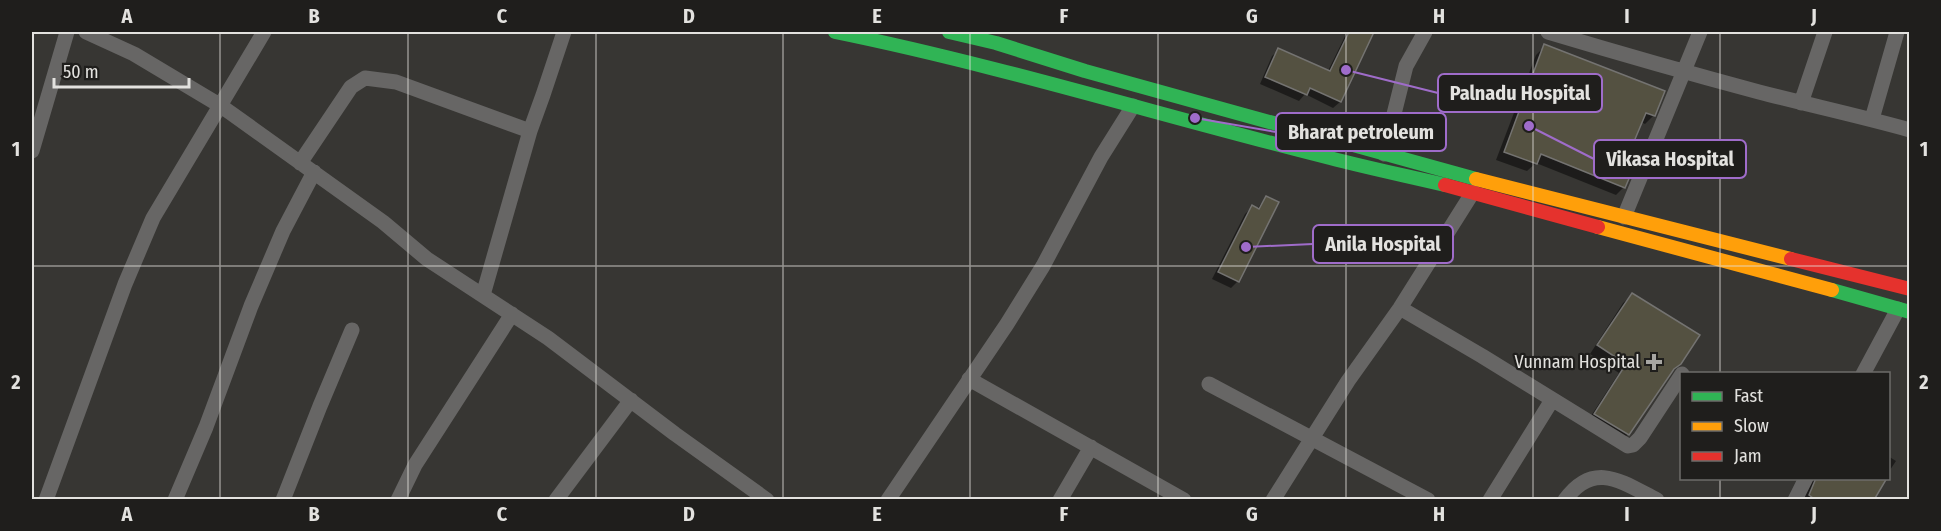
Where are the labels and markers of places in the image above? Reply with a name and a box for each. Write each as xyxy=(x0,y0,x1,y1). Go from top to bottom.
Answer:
callout: Palnadu Hospital xyxy=(1438,74,1602,112)
callout: Bharat petroleum xyxy=(1276,113,1446,151)
callout: Vikasa Hospital xyxy=(1594,140,1746,178)
callout: Anila Hospital xyxy=(1313,225,1453,263)
place label: Vunnam Hospital xyxy=(1515,351,1640,373)
marker: Vunnam Hospital xyxy=(1645,353,1663,371)

